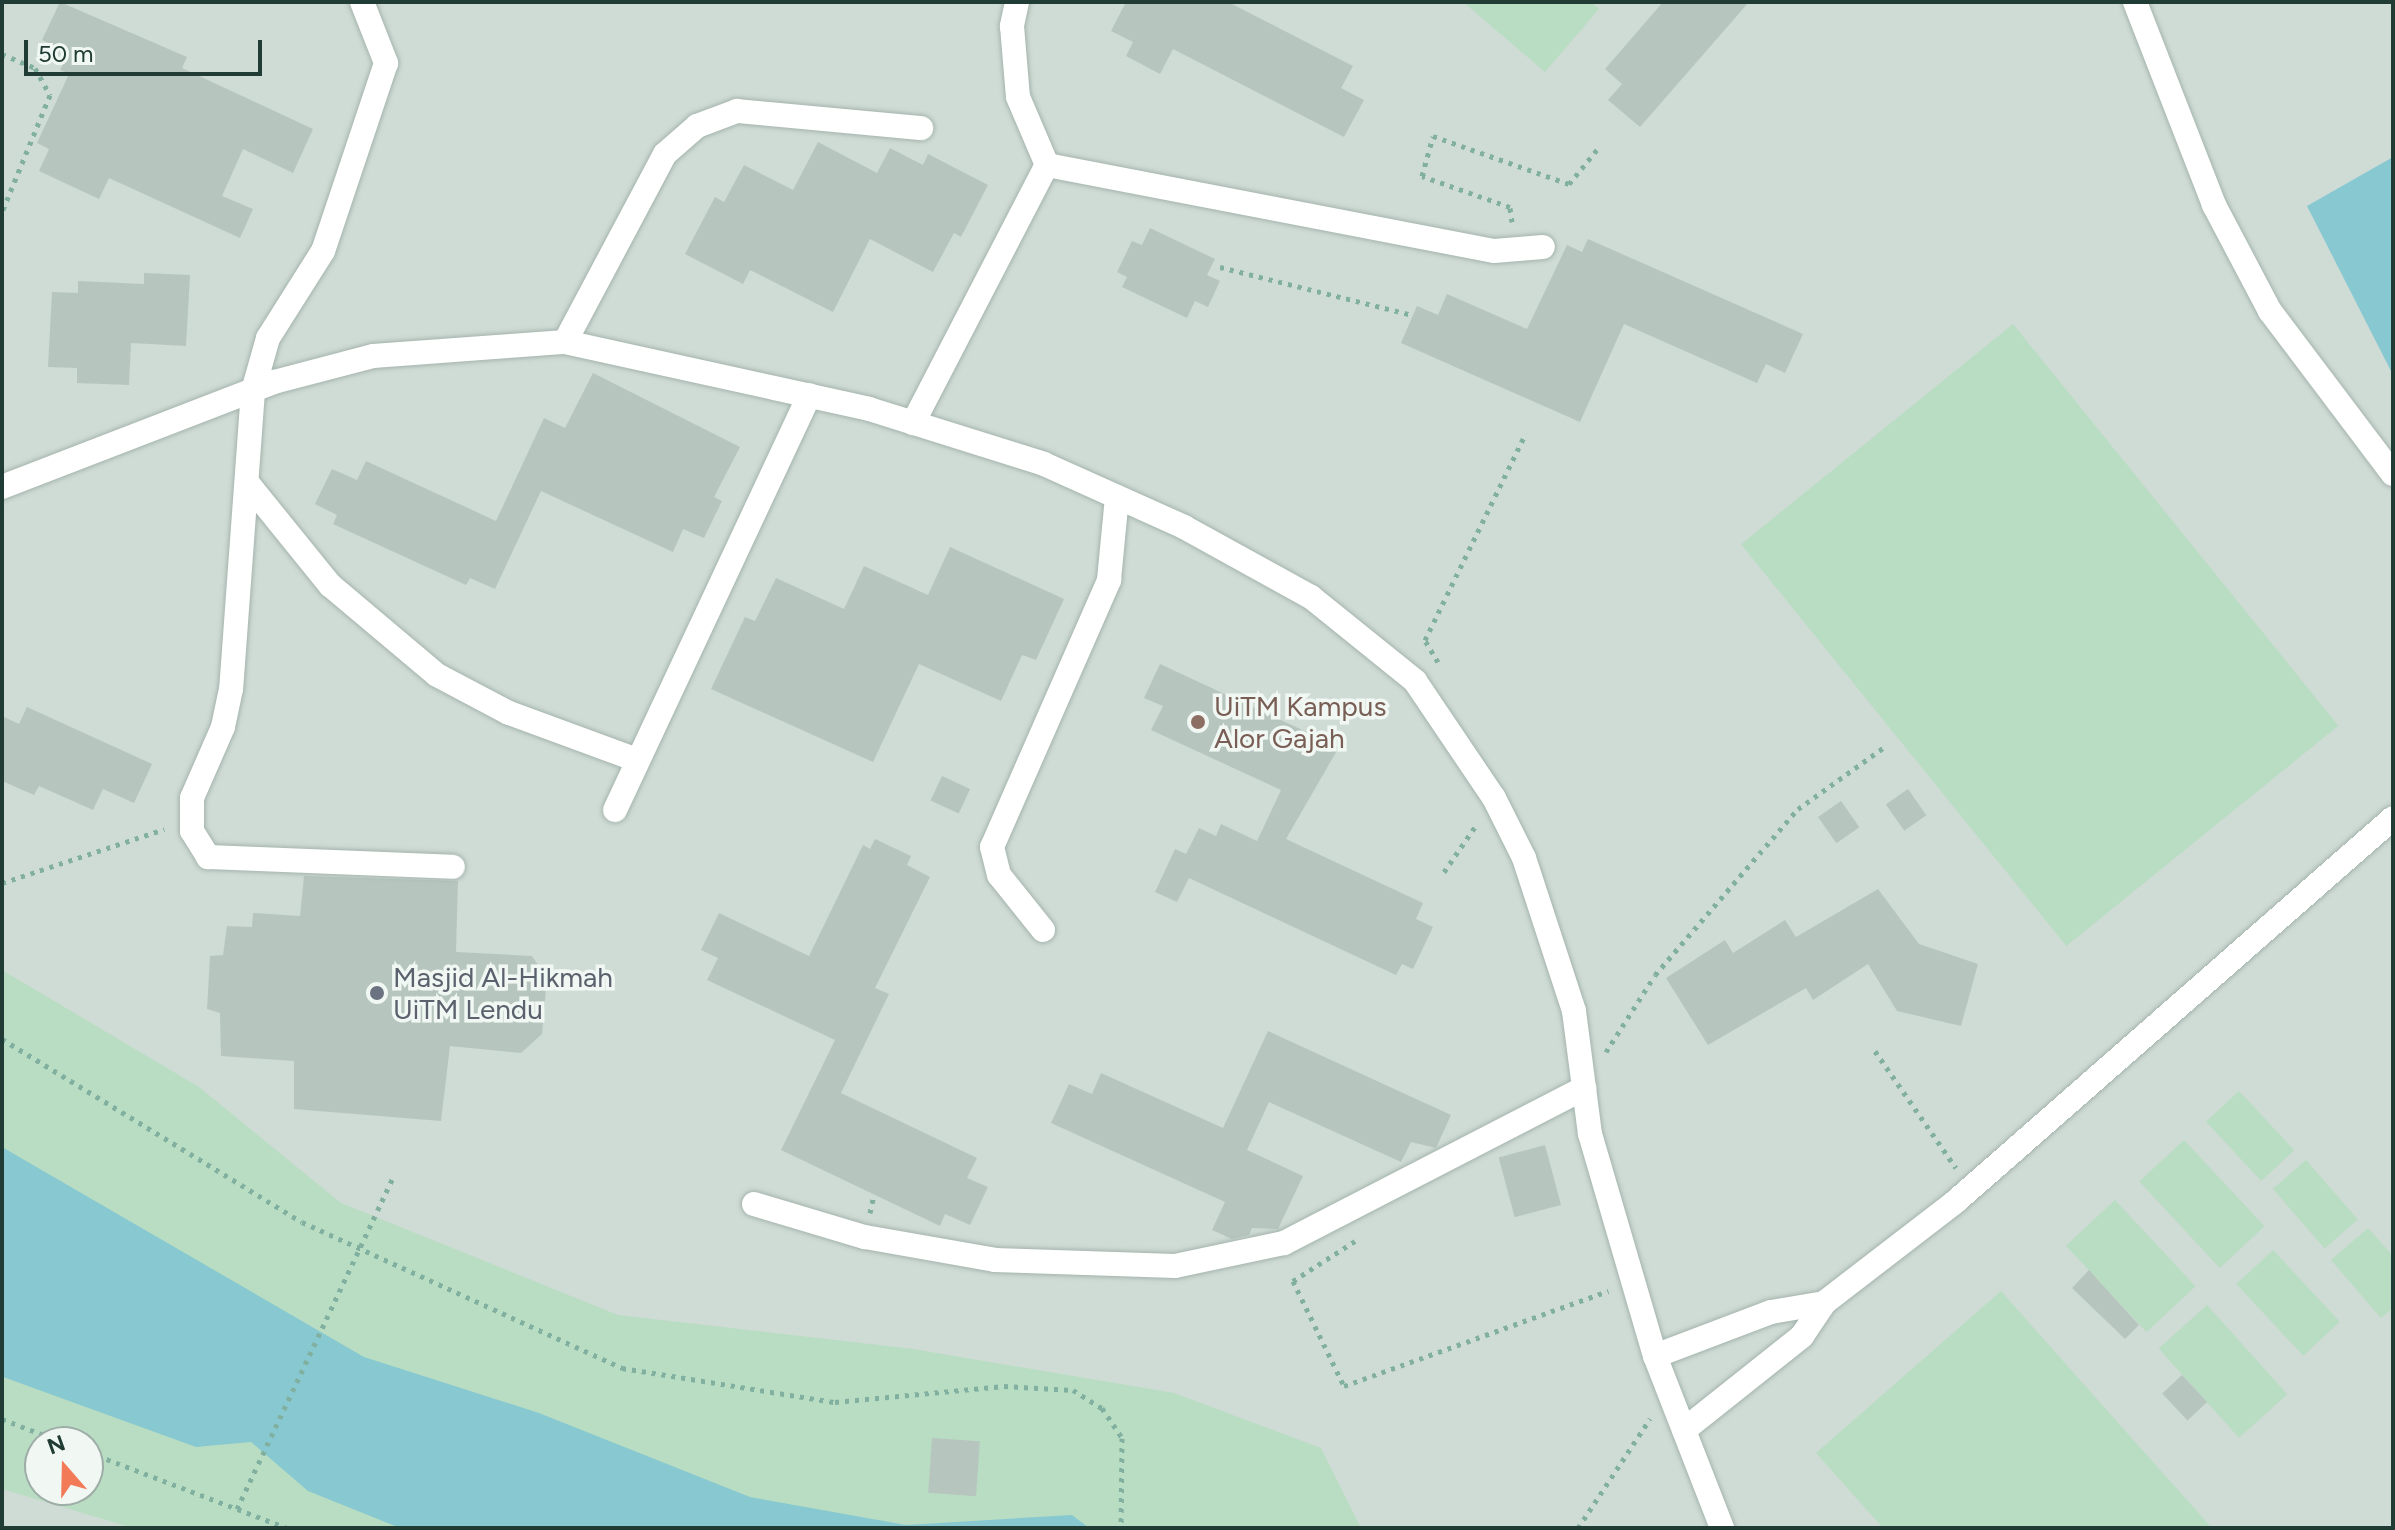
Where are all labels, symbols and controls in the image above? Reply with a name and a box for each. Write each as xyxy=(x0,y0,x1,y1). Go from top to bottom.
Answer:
scale bar xyxy=(28,24,266,74)
text: 50 m xyxy=(38,39,94,68)
place label: UiTM Kampus Alor Gajah xyxy=(1214,689,1387,755)
marker: UiTM Kampus Alor Gajah xyxy=(1189,713,1207,731)
place label: Masjid Al-Hikmah UiTM Lendu xyxy=(393,960,613,1026)
marker: Masjid Al-Hikmah UiTM Lendu xyxy=(368,984,386,1002)
north arrow xyxy=(24,1426,104,1506)
text: N xyxy=(44,1429,69,1460)

